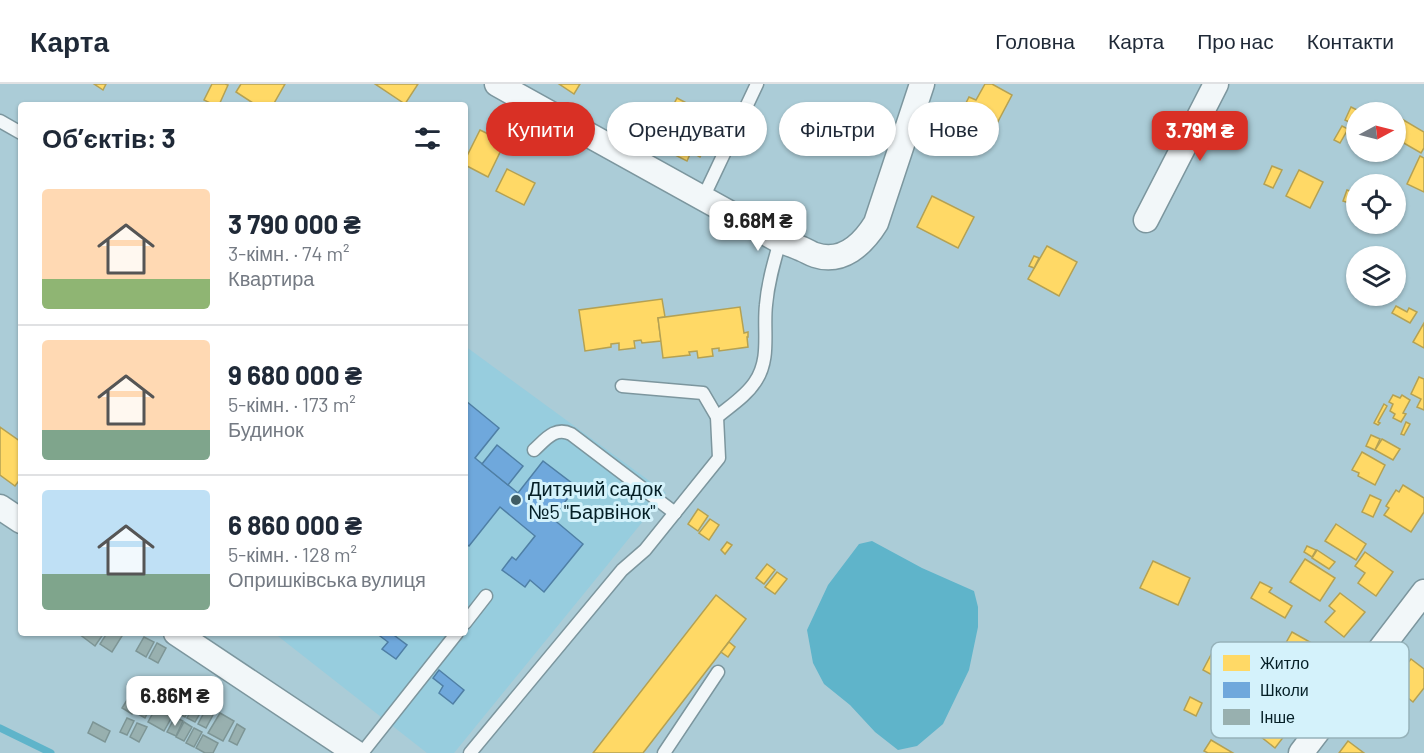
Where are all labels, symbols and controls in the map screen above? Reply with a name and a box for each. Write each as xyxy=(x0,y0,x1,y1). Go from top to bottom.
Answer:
text: Карта xyxy=(30,24,109,58)
text: Головна xyxy=(995,28,1075,53)
text: Карта xyxy=(1108,28,1164,53)
text: Про нас xyxy=(1197,28,1274,53)
text: Контакти xyxy=(1307,28,1394,53)
chip: Купити xyxy=(486,102,595,156)
chip: Орендувати xyxy=(607,102,767,156)
chip: Фільтри xyxy=(779,102,896,156)
chip: Нове xyxy=(908,102,999,156)
north arrow xyxy=(1346,102,1406,162)
map controls xyxy=(1346,102,1406,306)
pin: 3.79M ₴ xyxy=(1145,111,1255,162)
text: 3.79M ₴ xyxy=(1166,118,1234,142)
text: Об’єктів: 3 xyxy=(42,122,176,153)
icon: filters xyxy=(411,122,444,155)
button: locate xyxy=(1346,174,1406,234)
pin: 9.68M ₴ xyxy=(703,201,813,252)
text: 3 790 000 ₴ xyxy=(228,208,361,239)
text: 9.68M ₴ xyxy=(723,208,793,232)
icon: home xyxy=(90,213,162,285)
text: 3-кімн. · 74 m² xyxy=(228,241,349,265)
button: layers xyxy=(1346,246,1406,306)
text: Квартира xyxy=(228,266,314,290)
text: 9 680 000 ₴ xyxy=(228,359,362,390)
icon: home xyxy=(90,364,162,436)
text: 5-кімн. · 173 m² xyxy=(228,392,356,416)
text: Будинок xyxy=(228,417,304,441)
place label: Дитячий садок №5 "Барвінок" xyxy=(528,476,662,523)
marker: Дитячий садок №5 "Барвінок" xyxy=(509,493,523,507)
text: 6 860 000 ₴ xyxy=(228,509,362,540)
icon: home xyxy=(90,514,162,586)
text: 5-кімн. · 128 m² xyxy=(228,542,357,566)
text: Опришківська вулиця xyxy=(228,567,426,591)
legend xyxy=(1211,642,1409,738)
text: Житло xyxy=(1260,653,1309,672)
pin: 6.86M ₴ xyxy=(120,676,230,727)
text: Школи xyxy=(1260,680,1309,699)
text: 6.86M ₴ xyxy=(140,683,210,707)
text: Інше xyxy=(1260,707,1295,726)

